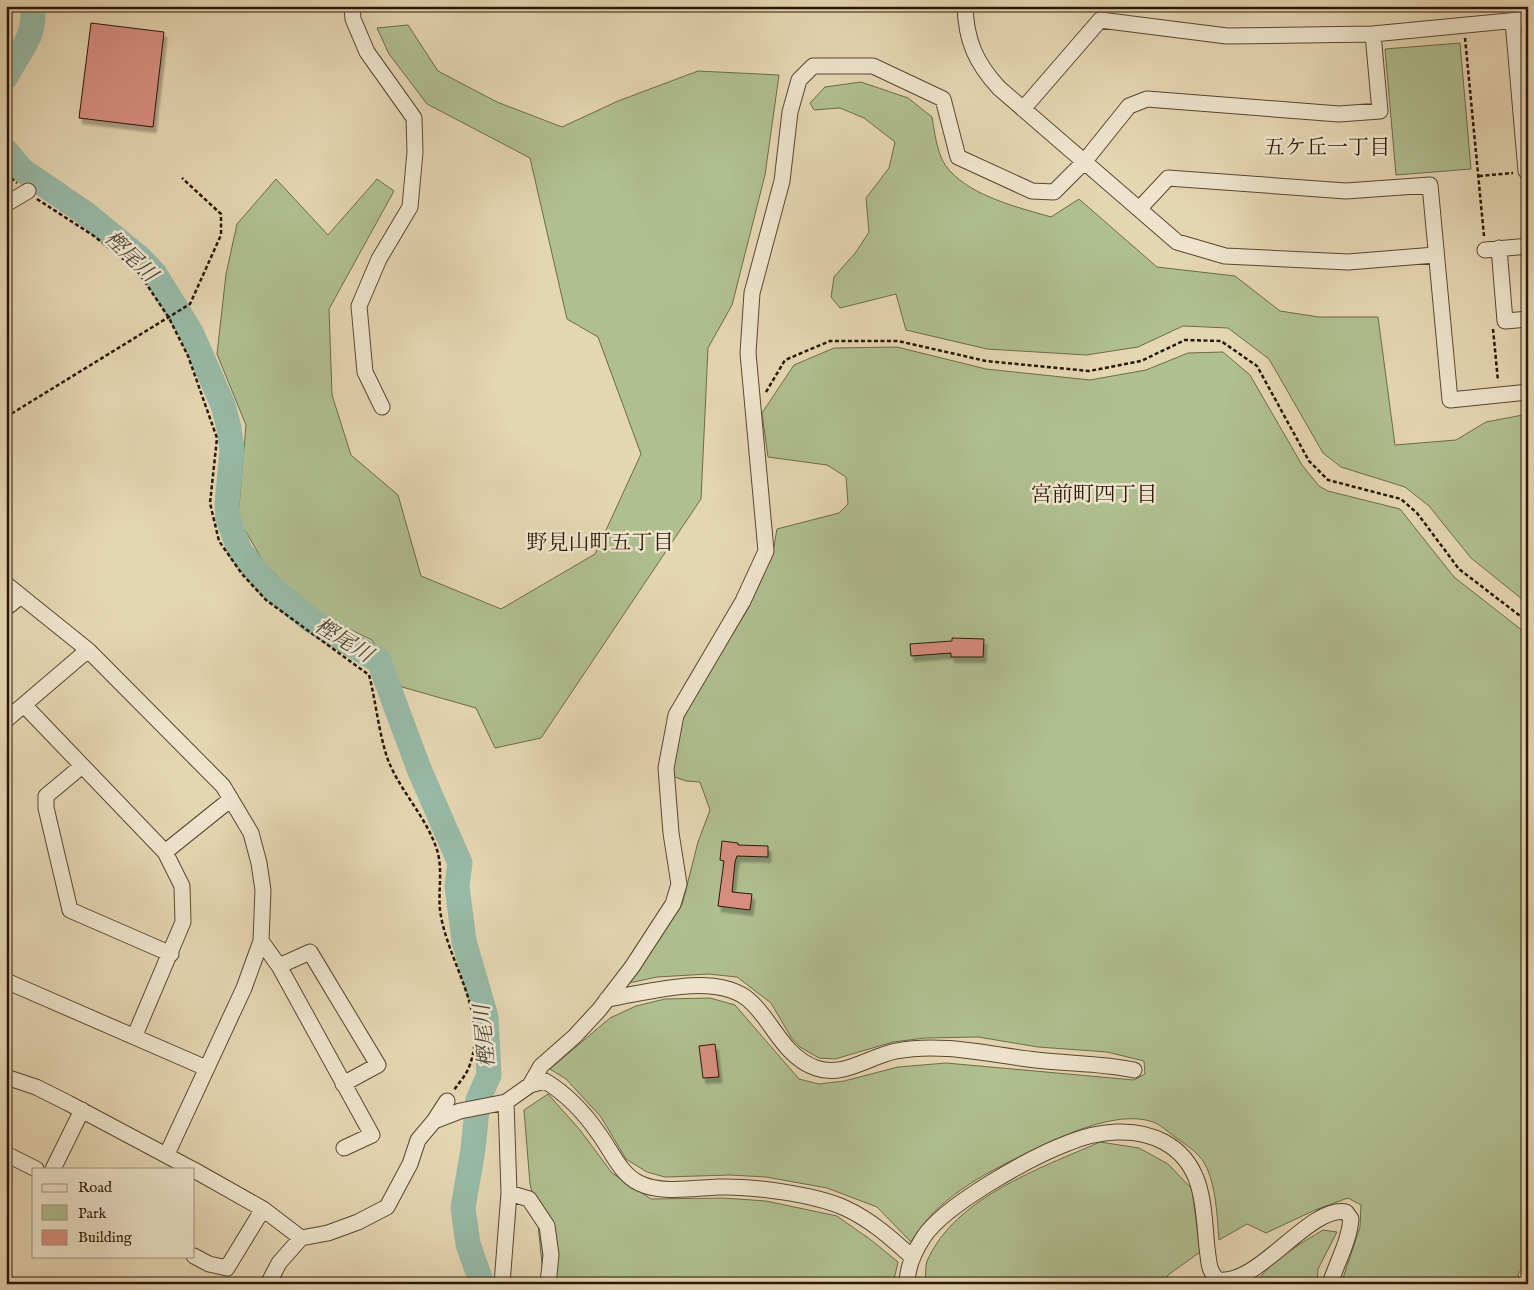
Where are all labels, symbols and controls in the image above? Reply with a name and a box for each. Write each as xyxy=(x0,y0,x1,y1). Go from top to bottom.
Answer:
district label: 五ケ丘一丁目 xyxy=(1264,135,1390,162)
water label: 樫尾川 xyxy=(98,225,163,290)
district label: 宮前町四丁目 xyxy=(1031,482,1157,509)
district label: 野見山町五丁目 xyxy=(527,530,674,557)
water label: 樫尾川 xyxy=(309,613,379,670)
water label: 樫尾川 xyxy=(469,1001,502,1068)
legend xyxy=(32,1168,195,1258)
text: Road xyxy=(78,1178,113,1197)
text: Park xyxy=(78,1204,108,1223)
text: Building xyxy=(78,1228,133,1247)

